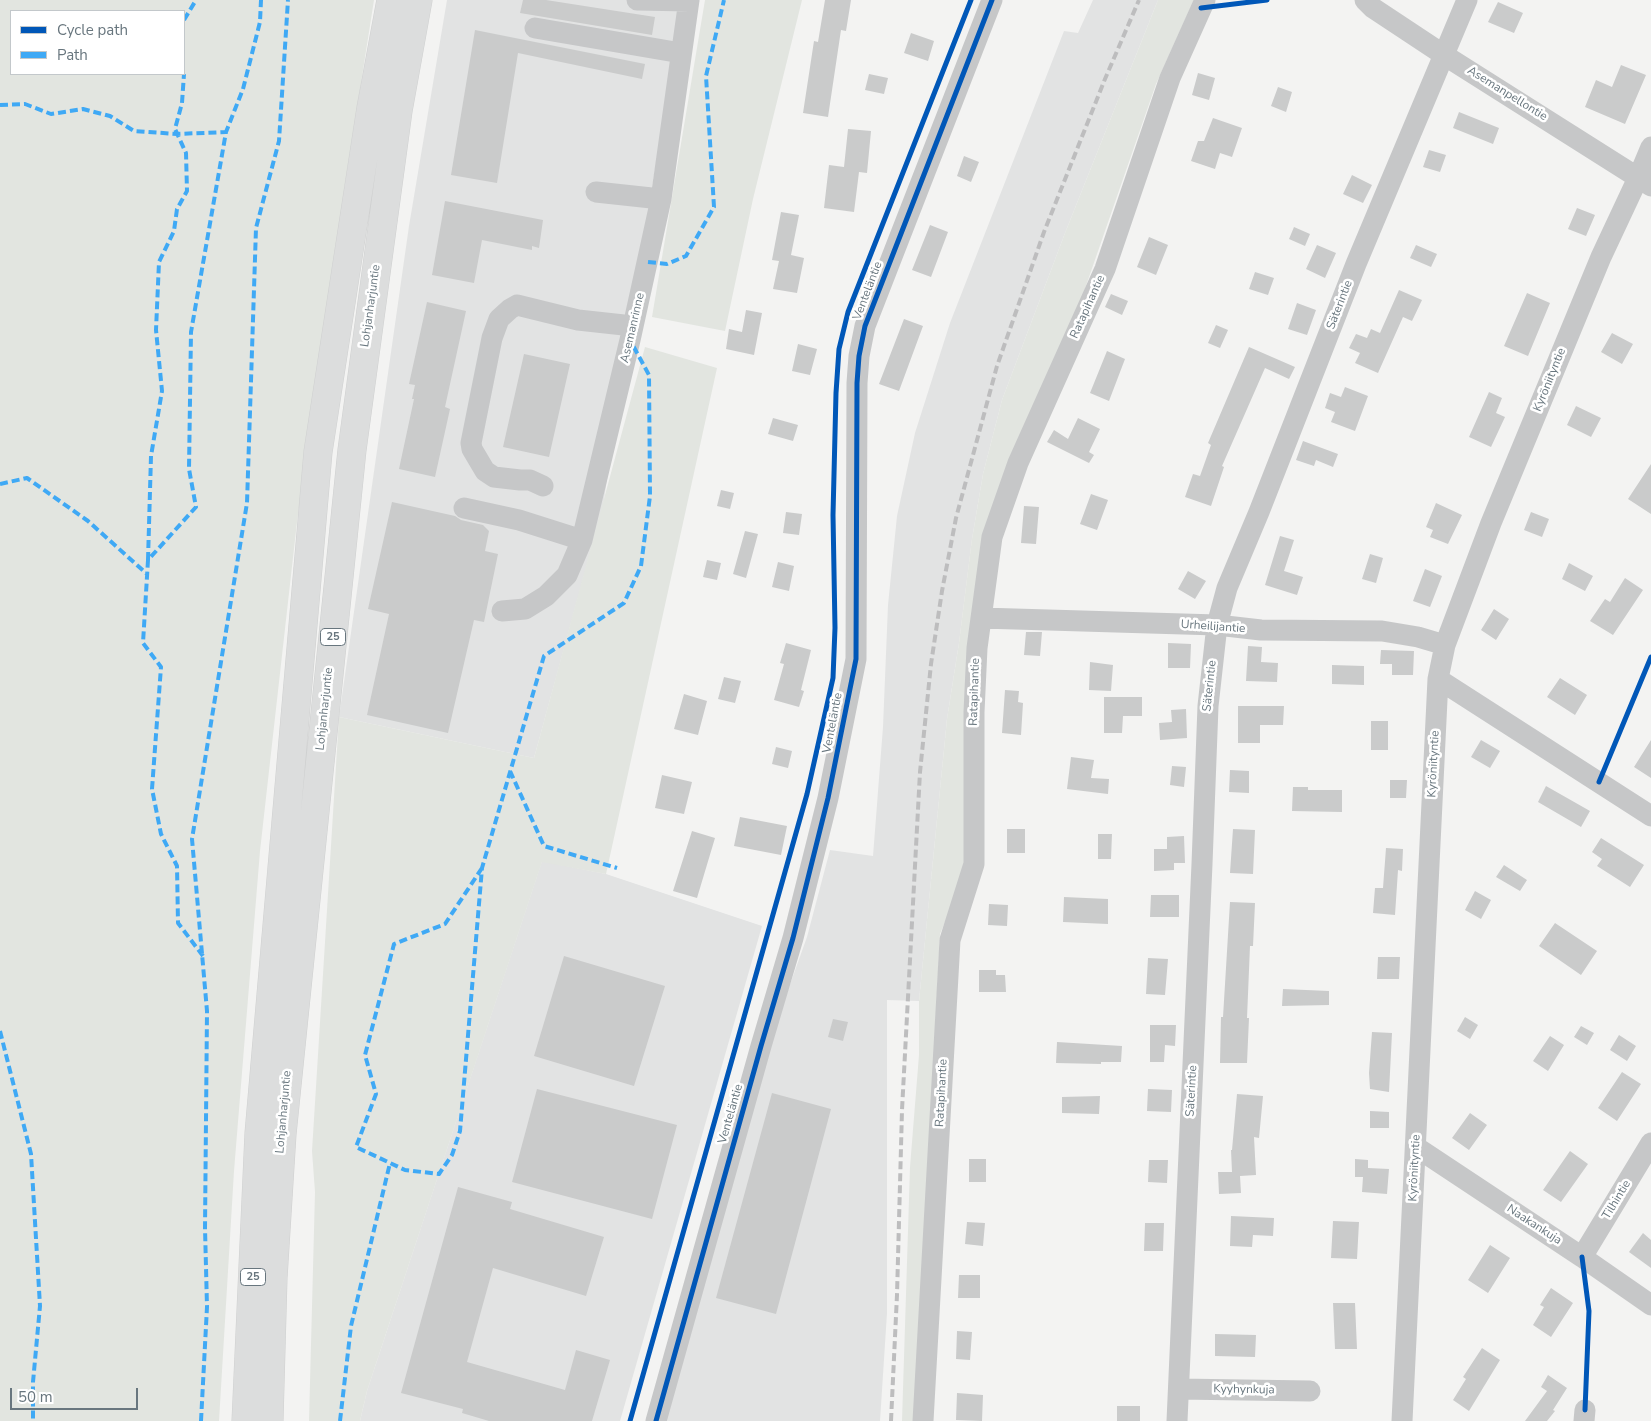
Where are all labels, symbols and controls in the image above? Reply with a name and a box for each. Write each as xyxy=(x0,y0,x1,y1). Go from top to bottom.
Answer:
legend xyxy=(10,10,185,75)
text: Cycle path xyxy=(57,20,128,40)
text: Path xyxy=(57,45,88,65)
street label: Asemanpellontie xyxy=(1464,64,1550,124)
street label: Venteläntie xyxy=(850,260,886,322)
street label: Lohjanharjuntie xyxy=(358,264,384,348)
street label: Ratapihantie xyxy=(1068,273,1108,341)
street label: Säterintie xyxy=(1324,278,1356,332)
street label: Asemanrinne xyxy=(618,292,648,364)
street label: Kyröniityntie xyxy=(1531,346,1569,414)
street label: Urheilijantie xyxy=(1180,618,1246,636)
road number: 25 xyxy=(320,628,346,646)
street label: Ratapihantie xyxy=(967,658,983,726)
street label: Säterintie xyxy=(1200,660,1220,712)
street label: Lohjanharjuntie xyxy=(313,667,337,751)
street label: Venteläntie xyxy=(820,691,846,755)
street label: Kyröniityntie xyxy=(1425,730,1443,798)
street label: Ratapihantie xyxy=(933,1059,951,1127)
street label: Säterintie xyxy=(1183,1065,1201,1117)
street label: Lohjanharjuntie xyxy=(273,1070,295,1154)
street label: Venteläntie xyxy=(716,1083,746,1145)
street label: Kyröniityntie xyxy=(1406,1134,1424,1202)
street label: Tilhintie xyxy=(1600,1178,1634,1222)
street label: Naakankuja xyxy=(1504,1202,1564,1248)
road number: 25 xyxy=(240,1268,266,1286)
scale bar xyxy=(12,1378,140,1410)
street label: Kyyhynkuja xyxy=(1213,1382,1275,1398)
text: 50 m xyxy=(18,1387,53,1407)

